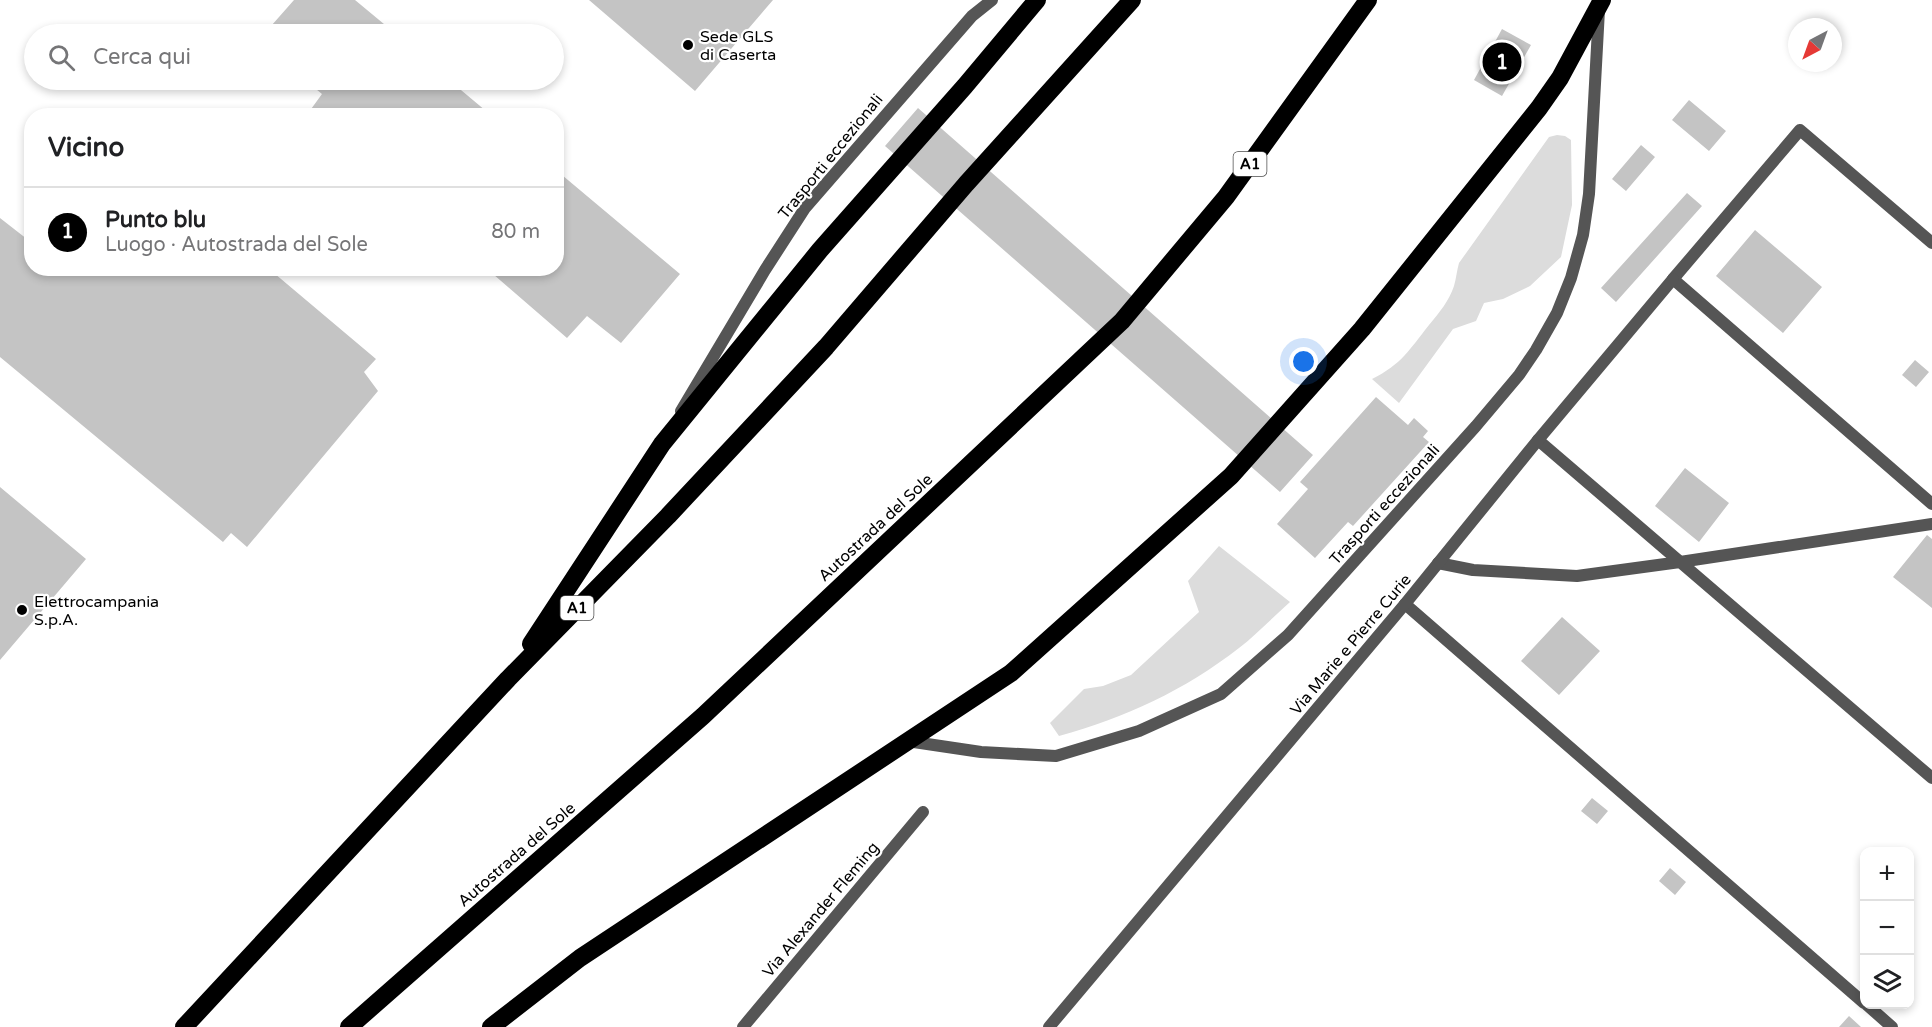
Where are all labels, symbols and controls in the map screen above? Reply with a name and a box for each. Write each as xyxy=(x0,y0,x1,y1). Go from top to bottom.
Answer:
north arrow xyxy=(1788,18,1842,72)
search box xyxy=(24,24,564,90)
place label: Sede GLS di Caserta xyxy=(700,27,776,65)
marker: Sede GLS di Caserta xyxy=(681,38,695,52)
pin: 1 xyxy=(1482,40,1522,84)
icon: search xyxy=(45,41,78,74)
text: Cerca qui xyxy=(93,44,191,70)
street label: Trasporti eccezionali xyxy=(774,90,887,223)
text: Vicino xyxy=(48,132,124,163)
road number: A1 xyxy=(1234,152,1266,176)
text: Punto blu xyxy=(105,207,206,233)
text: 1 xyxy=(61,220,74,244)
text: 80 m xyxy=(491,220,540,244)
text: Luogo · Autostrada del Sole xyxy=(105,233,368,257)
your location xyxy=(1289,347,1318,376)
street label: Trasporti eccezionali xyxy=(1325,440,1444,569)
street label: Autostrada del Sole xyxy=(814,470,937,586)
street label: Via Marie e Pierre Curie xyxy=(1286,570,1416,719)
place label: Elettrocampania S.p.A. xyxy=(34,592,159,630)
road number: A1 xyxy=(560,596,594,620)
marker: Elettrocampania S.p.A. xyxy=(15,603,29,617)
street label: Autostrada del Sole xyxy=(454,798,580,911)
street label: Via Alexander Fleming xyxy=(758,838,883,982)
map controls xyxy=(1860,847,1914,1009)
button: + xyxy=(1860,847,1914,901)
button: − xyxy=(1860,901,1914,955)
button: layers xyxy=(1860,955,1914,1009)

